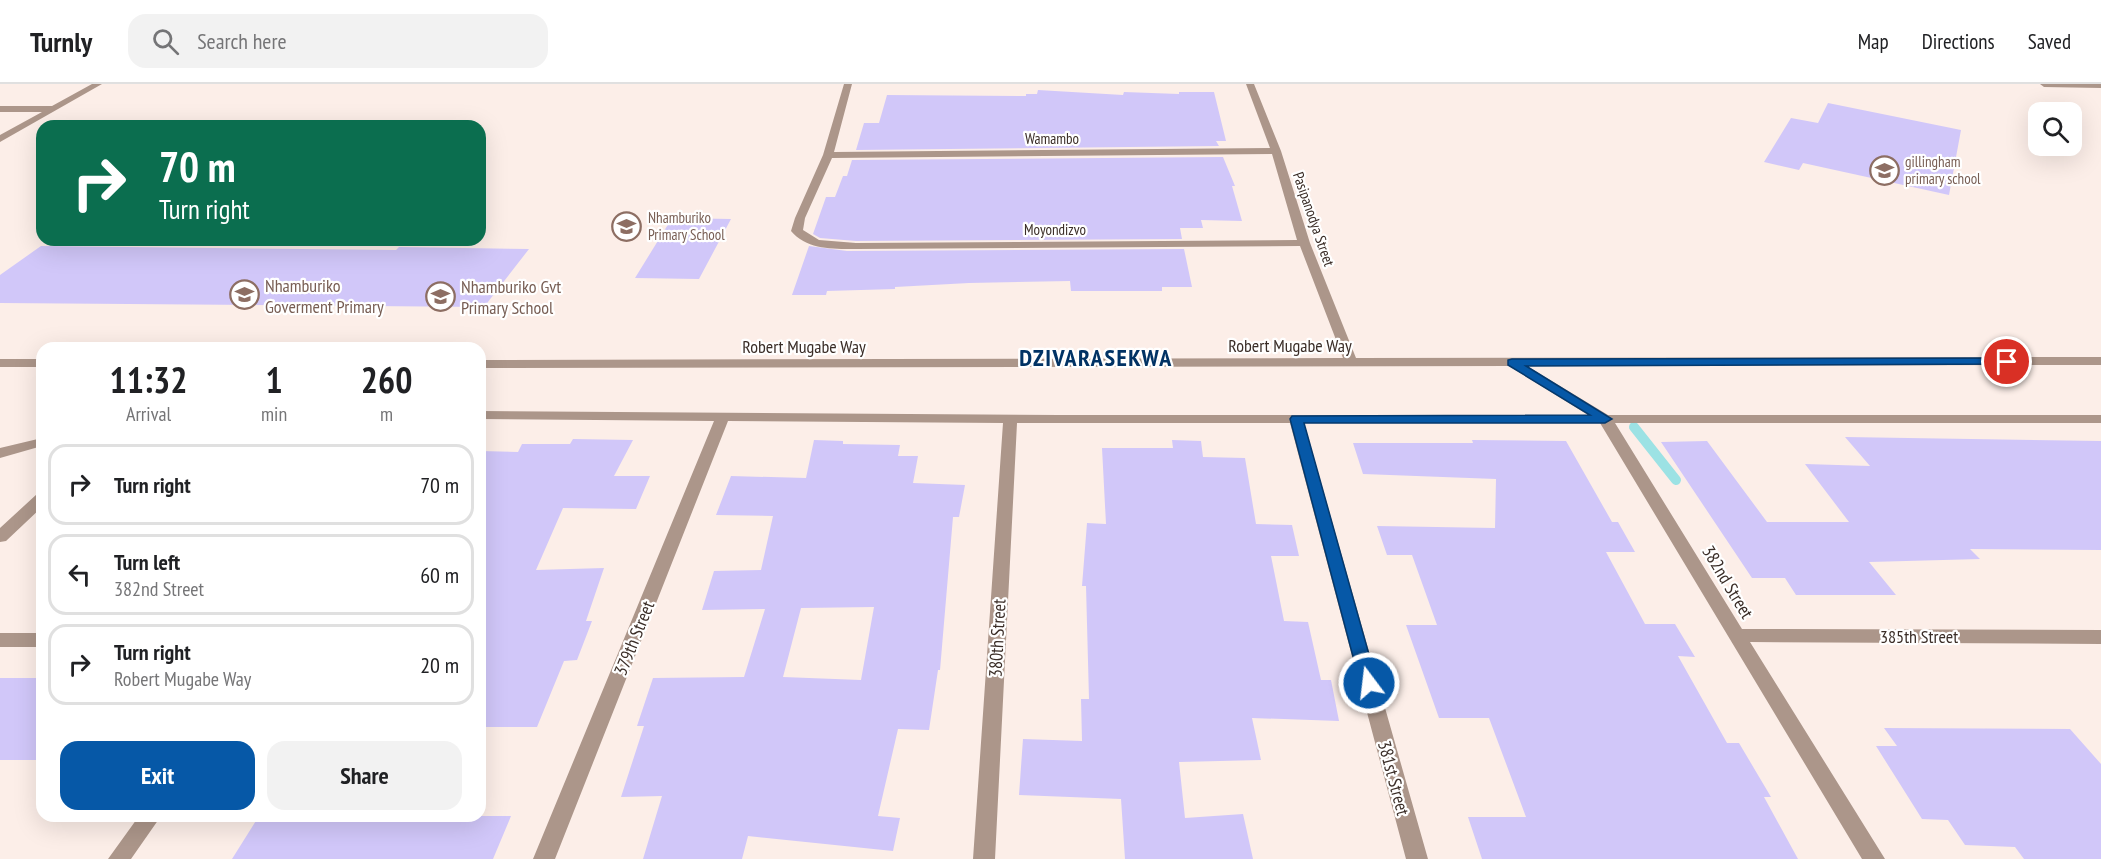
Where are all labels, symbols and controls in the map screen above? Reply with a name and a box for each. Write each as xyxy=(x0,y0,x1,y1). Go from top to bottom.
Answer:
search box xyxy=(128,14,548,68)
text: Turnly xyxy=(30,23,92,60)
icon: search xyxy=(149,25,182,58)
text: Search here xyxy=(197,27,287,55)
text: Map xyxy=(1858,28,1889,55)
text: Directions xyxy=(1922,28,1995,55)
text: Saved xyxy=(2028,28,2071,55)
map controls xyxy=(2028,102,2082,156)
button: search xyxy=(2028,102,2082,156)
street label: Wamambo xyxy=(1025,129,1079,148)
text: 70 m xyxy=(159,139,236,194)
icon: right xyxy=(60,144,138,222)
place label: gillingham primary school xyxy=(1905,152,1981,188)
school or university icon: gillingham primary school xyxy=(1868,154,1900,186)
street label: Pasipanodya Street xyxy=(1289,169,1339,269)
text: Turn right xyxy=(159,192,250,226)
place label: Nhamburiko Primary School xyxy=(648,208,725,244)
school or university icon: Nhamburiko Primary School xyxy=(611,210,643,242)
street label: Moyondizvo xyxy=(1024,220,1086,239)
place label: Nhamburiko Goverment Primary xyxy=(265,274,384,318)
place label: Nhamburiko Gvt Primary School xyxy=(461,275,561,319)
school or university icon: Nhamburiko Goverment Primary xyxy=(228,279,260,311)
school or university icon: Nhamburiko Gvt Primary School xyxy=(424,280,456,312)
street label: Robert Mugabe Way xyxy=(1228,334,1352,357)
street label: Robert Mugabe Way xyxy=(742,335,866,358)
pin xyxy=(1981,336,2032,387)
district label: DZIVARASEKWA xyxy=(1019,342,1173,373)
icon: arrive xyxy=(1990,345,2023,378)
text: 11:32 xyxy=(110,356,187,403)
text: 1 xyxy=(265,356,283,403)
text: 260 xyxy=(361,356,412,403)
text: Arrival xyxy=(126,401,171,427)
text: min xyxy=(261,401,287,427)
text: m xyxy=(380,401,393,427)
icon: right xyxy=(63,468,96,501)
text: Turn right xyxy=(114,471,191,499)
text: 70 m xyxy=(420,471,459,499)
street label: 382nd Street xyxy=(1697,541,1759,623)
text: Turn left xyxy=(114,548,180,576)
icon: left xyxy=(63,558,96,591)
text: 60 m xyxy=(420,561,459,589)
text: 382nd Street xyxy=(114,576,204,602)
street label: 379th Street xyxy=(609,597,659,679)
street label: 380th Street xyxy=(983,598,1011,678)
street label: 385th Street xyxy=(1880,625,1958,648)
text: Turn right xyxy=(114,638,191,666)
icon: right xyxy=(63,648,96,681)
text: 20 m xyxy=(420,651,459,679)
position arrow xyxy=(1337,651,1401,715)
text: Robert Mugabe Way xyxy=(114,666,251,692)
street label: 381st Street xyxy=(1373,738,1415,818)
button: Exit xyxy=(60,741,255,810)
button: Share xyxy=(267,741,462,810)

